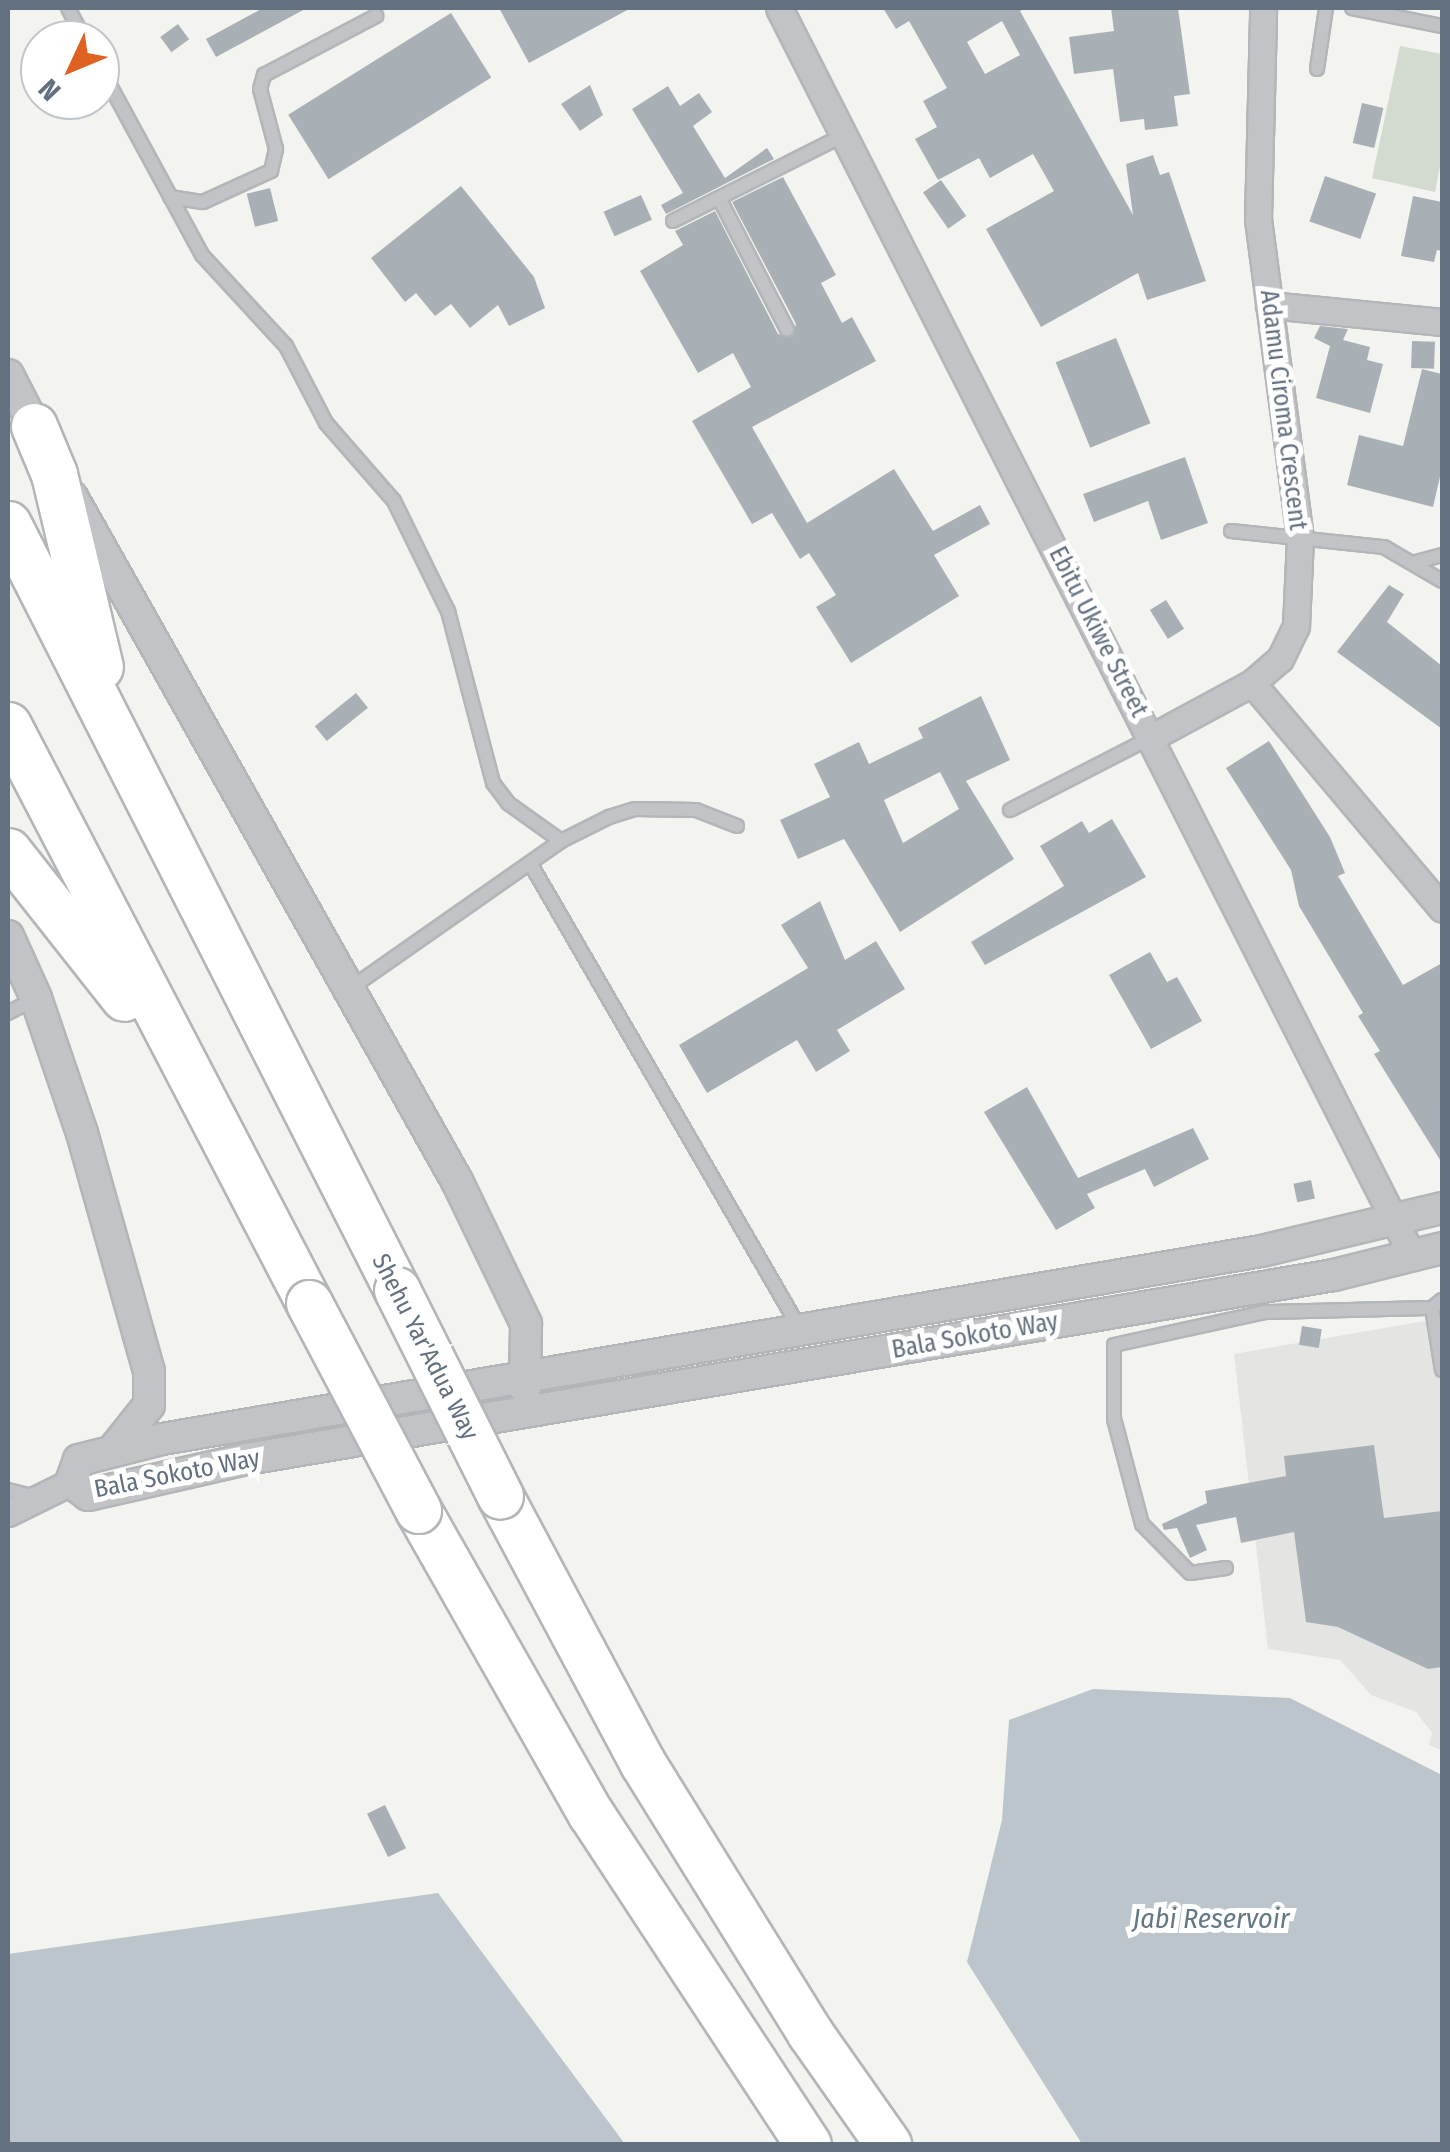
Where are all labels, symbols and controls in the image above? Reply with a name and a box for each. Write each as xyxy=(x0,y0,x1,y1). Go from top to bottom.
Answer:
north arrow xyxy=(20,20,120,120)
text: N xyxy=(32,72,67,107)
street label: Adamu Ciroma Crescent xyxy=(1253,288,1313,532)
street label: Ebitu Ukiwe Street xyxy=(1042,542,1154,722)
street label: Shehu Yar'Adua Way xyxy=(365,1249,485,1445)
street label: Bala Sokoto Way xyxy=(890,1307,1060,1365)
street label: Bala Sokoto Way xyxy=(92,1443,262,1505)
water label: Jabi Reservoir xyxy=(1132,1902,1290,1936)

